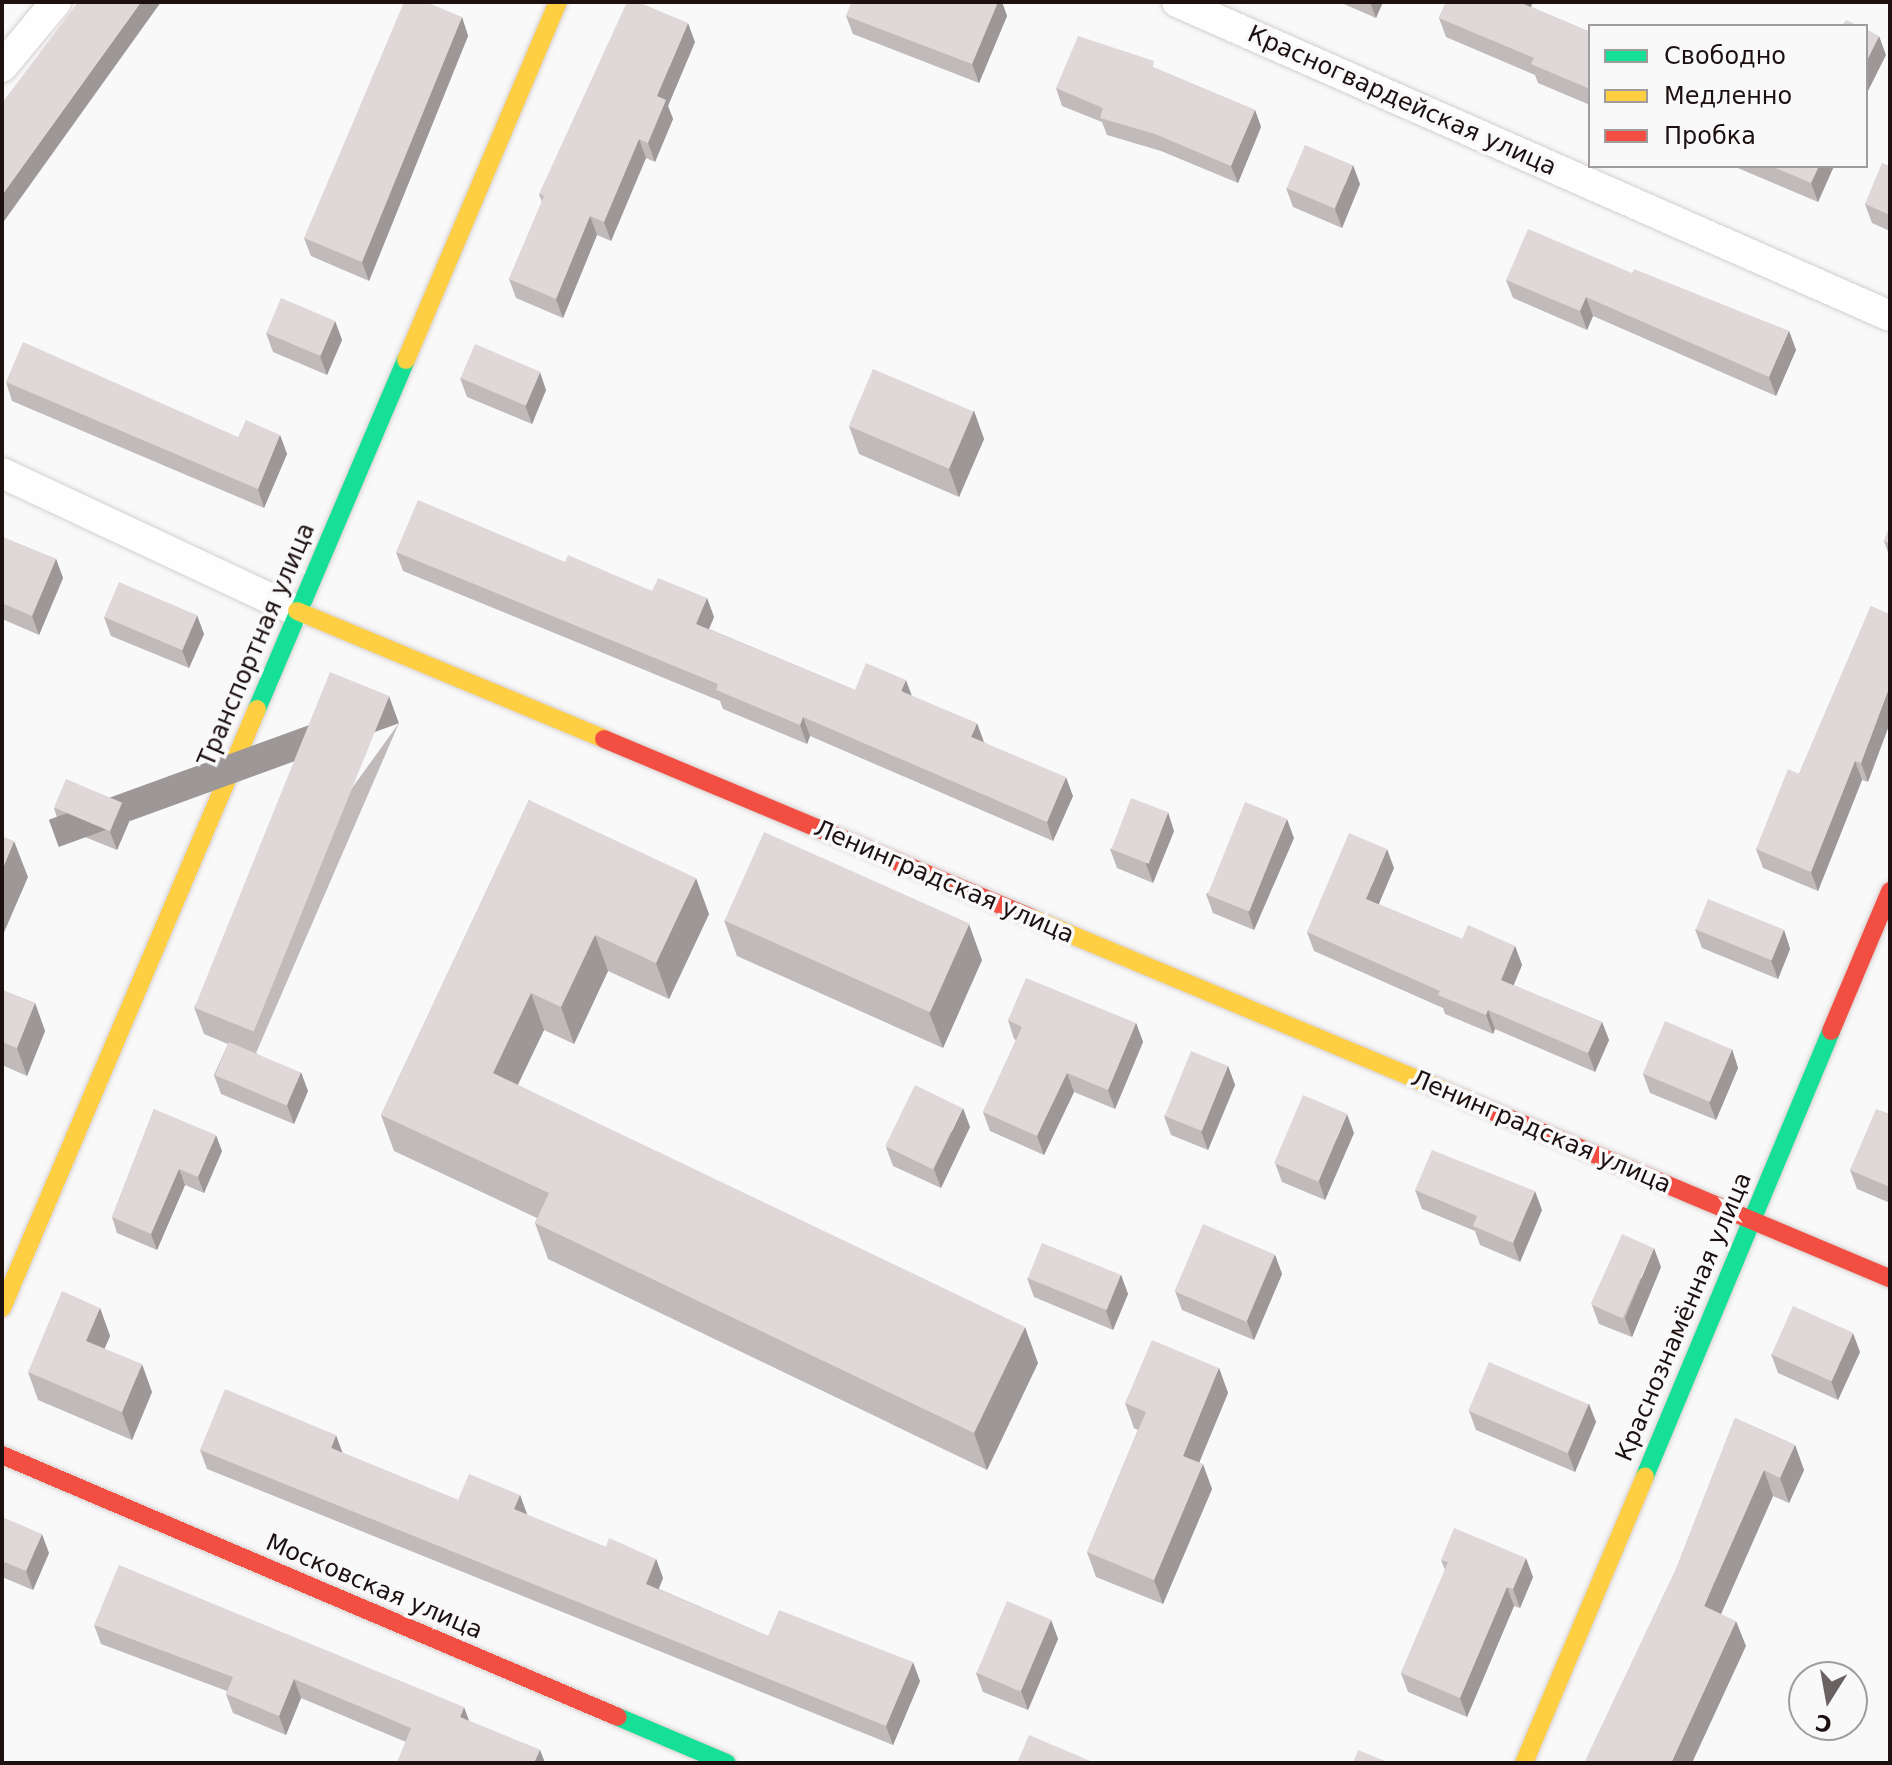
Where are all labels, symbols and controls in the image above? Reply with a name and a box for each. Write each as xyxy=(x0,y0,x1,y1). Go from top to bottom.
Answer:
street label: Красногвардейская улица xyxy=(1243,20,1561,182)
legend xyxy=(1588,24,1868,168)
text: Свободно xyxy=(1664,42,1786,70)
text: Медленно xyxy=(1664,82,1792,110)
text: Пробка xyxy=(1664,122,1756,150)
street label: Транспортная улица xyxy=(193,519,321,771)
street label: Ленинградская улица xyxy=(810,814,1078,950)
street label: Ленинградская улица xyxy=(1407,1064,1675,1200)
street label: Краснознамённая улица xyxy=(1610,1168,1758,1466)
street label: Московская улица xyxy=(261,1528,487,1646)
north arrow xyxy=(1788,1661,1868,1741)
text: С xyxy=(1813,1709,1834,1737)

